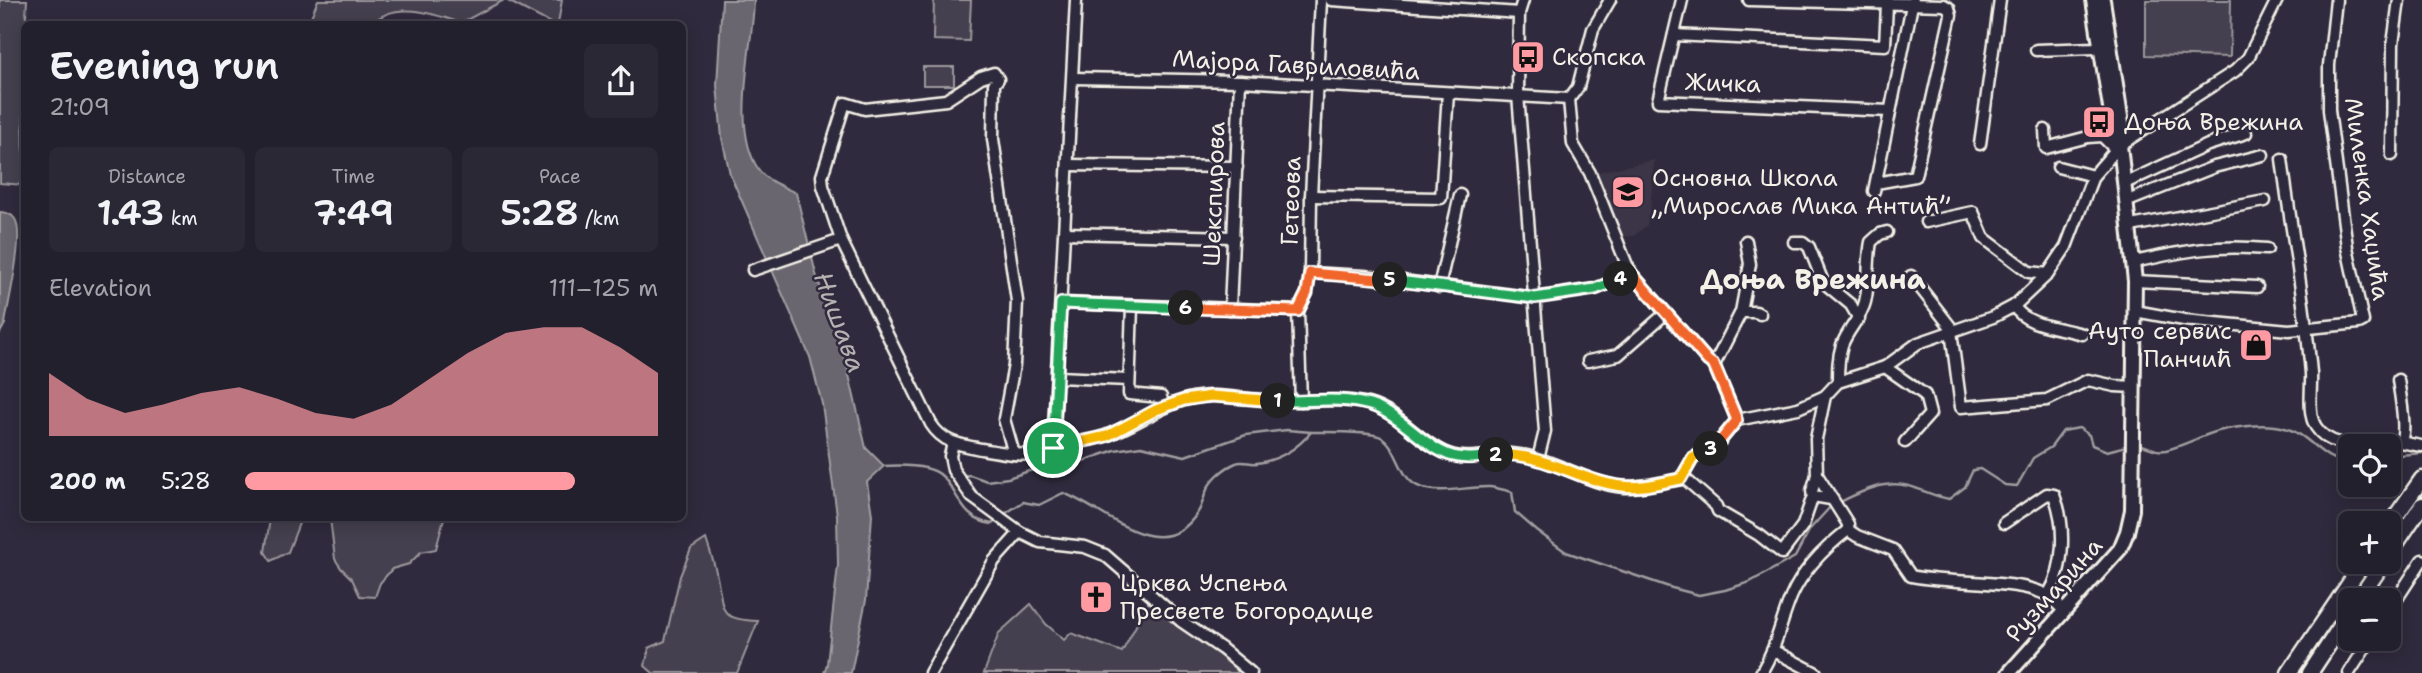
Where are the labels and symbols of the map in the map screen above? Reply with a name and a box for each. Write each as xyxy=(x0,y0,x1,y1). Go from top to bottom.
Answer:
bus stop icon: Скопска xyxy=(1509,38,1547,76)
place label: Скопска xyxy=(1552,41,1646,73)
street label: Мајора Гавриловића xyxy=(1171,43,1421,87)
street label: Жичка xyxy=(1684,66,1762,100)
street label: Миленка Хаџића xyxy=(2337,95,2397,303)
bus stop icon: Доња Врежина xyxy=(2080,103,2118,141)
place label: Доња Врежина xyxy=(2124,106,2303,138)
street label: Шекспирова xyxy=(1195,121,1233,267)
street label: Гетеова xyxy=(1273,156,1309,246)
place label: Основна Школа „Мирослав Мика Антић” xyxy=(1651,162,1950,222)
school or university icon: Основна Школа „Мирослав Мика Антић” xyxy=(1609,173,1647,211)
district label: Доња Врежина xyxy=(1700,260,1926,298)
pin: 5 xyxy=(1372,262,1408,298)
pin: 4 xyxy=(1604,262,1638,296)
water label: Нишава xyxy=(806,267,875,377)
pin: 6 xyxy=(1168,290,1204,326)
place label: Ауто сервис Панчић xyxy=(2088,315,2232,375)
shop icon: Ауто сервис Панчић xyxy=(2237,326,2275,364)
pin: 1 xyxy=(1260,384,1296,418)
pin xyxy=(1023,418,1083,478)
pin: 3 xyxy=(1694,432,1728,466)
pin: 2 xyxy=(1478,438,1514,472)
street label: Рузмарина xyxy=(1998,531,2110,649)
place label: Црква Успења Пресвете Богородице xyxy=(1120,567,1374,627)
church icon: Црква Успења Пресвете Богородице xyxy=(1077,578,1115,616)

